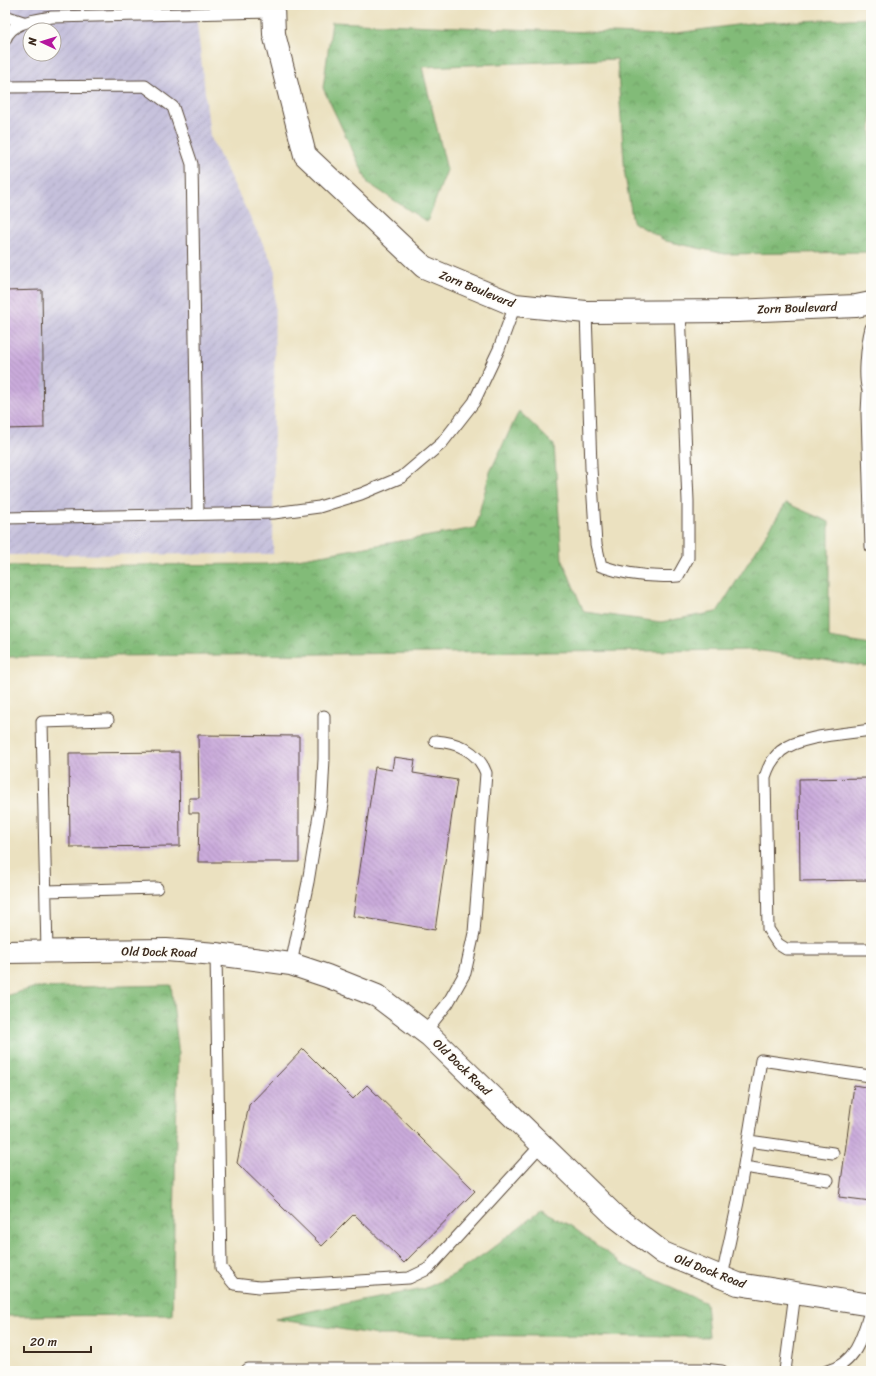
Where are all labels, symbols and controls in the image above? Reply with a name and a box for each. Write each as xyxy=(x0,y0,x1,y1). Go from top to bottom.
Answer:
north arrow xyxy=(22,22,62,62)
text: N xyxy=(23,36,42,47)
street label: Zorn Boulevard xyxy=(436,264,519,314)
street label: Zorn Boulevard xyxy=(757,296,838,320)
street label: Old Dock Road xyxy=(121,940,197,964)
street label: Old Dock Road xyxy=(427,1033,497,1101)
street label: Old Dock Road xyxy=(671,1247,750,1295)
scale bar xyxy=(24,1328,91,1354)
text: 20 m xyxy=(30,1331,57,1353)

